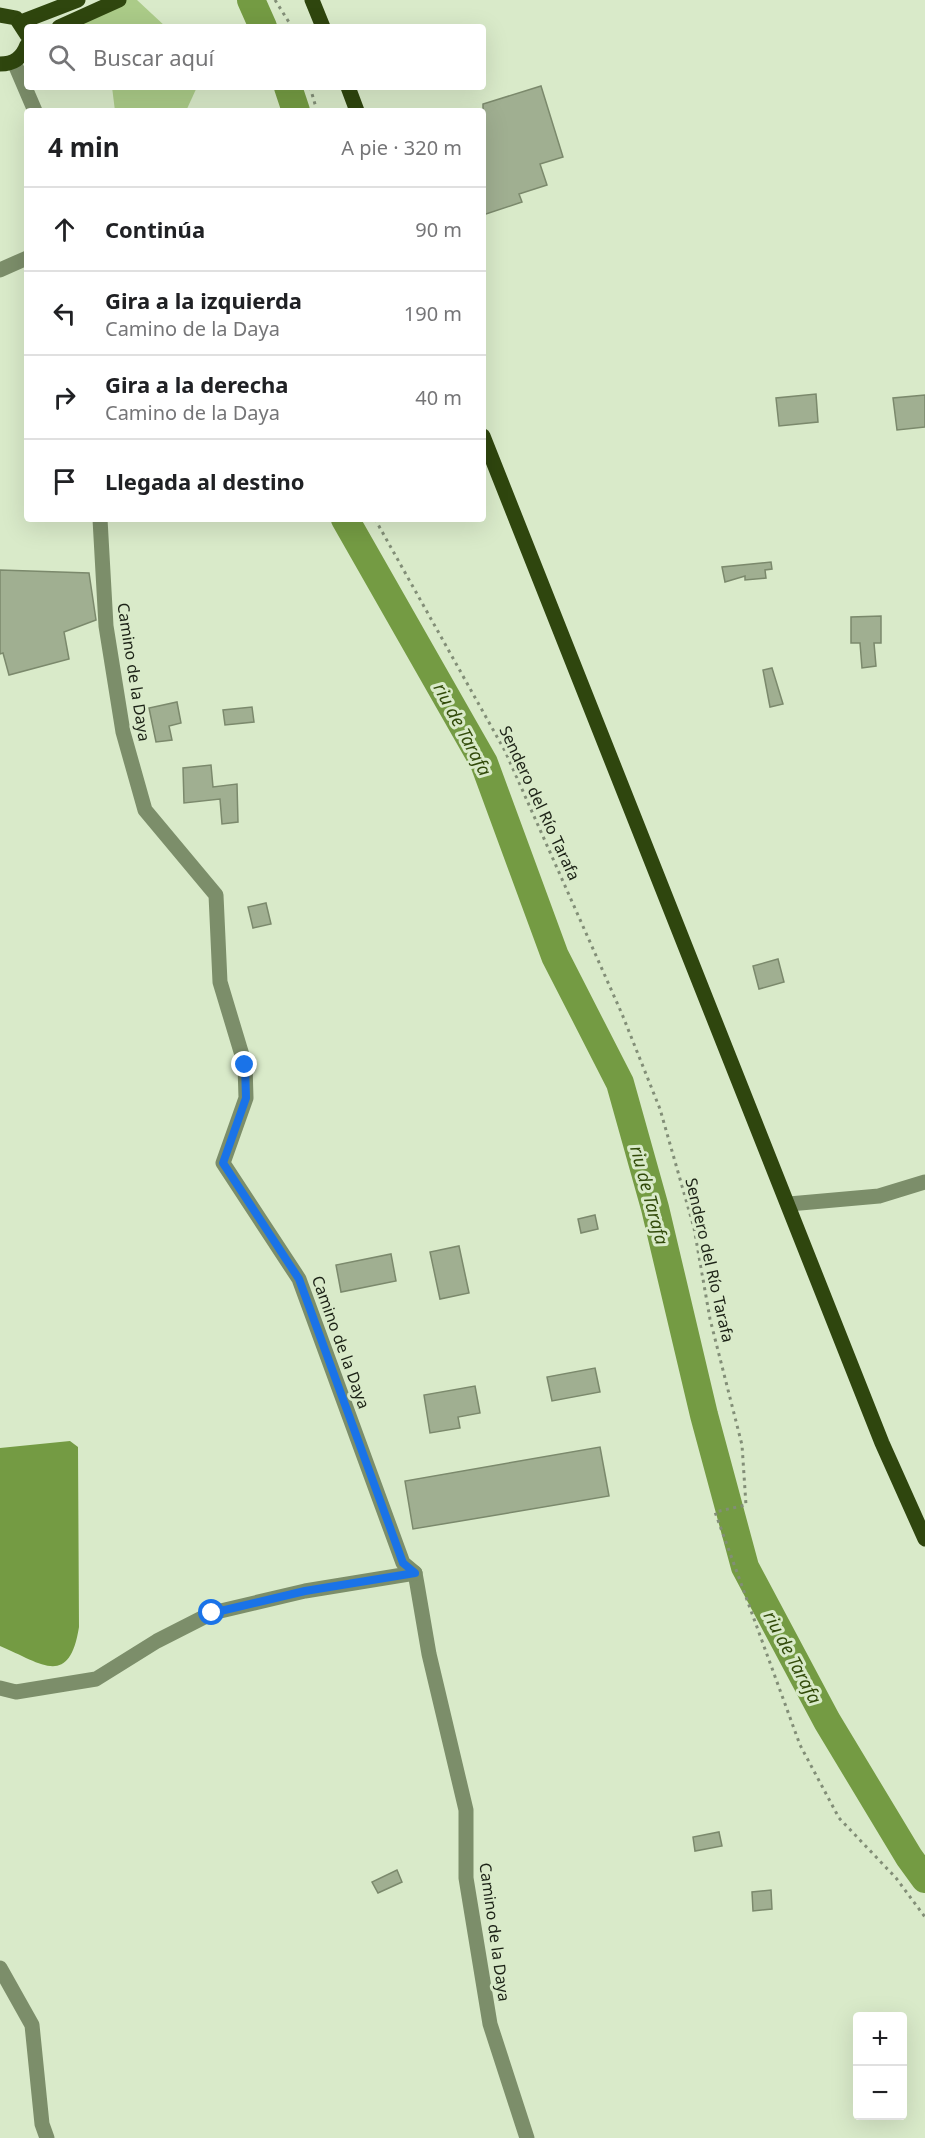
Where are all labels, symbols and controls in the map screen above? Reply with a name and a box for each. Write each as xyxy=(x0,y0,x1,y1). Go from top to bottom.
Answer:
search box xyxy=(24,24,486,90)
icon: search xyxy=(45,41,78,74)
text: Buscar aquí xyxy=(93,42,214,72)
text: 4 min xyxy=(48,129,120,165)
text: A pie · 320 m xyxy=(341,134,462,161)
icon: ahead xyxy=(48,213,81,246)
text: Continúa xyxy=(105,214,205,244)
text: 90 m xyxy=(415,216,462,243)
text: Gira a la izquierda xyxy=(105,285,302,315)
icon: left xyxy=(48,297,81,330)
text: 190 m xyxy=(404,300,462,327)
text: Camino de la Daya xyxy=(105,315,280,342)
text: Gira a la derecha xyxy=(105,369,289,399)
icon: right xyxy=(48,381,81,414)
text: 40 m xyxy=(415,384,462,411)
text: Camino de la Daya xyxy=(105,399,280,426)
icon: arrive xyxy=(48,465,81,498)
text: Llegada al destino xyxy=(105,466,305,496)
street label: Camino de la Daya xyxy=(112,601,156,743)
water label: riu de Tarafa xyxy=(429,678,497,780)
street label: Sendero del Río Tarafa xyxy=(495,722,585,884)
route end xyxy=(231,1051,257,1077)
water label: riu de Tarafa xyxy=(625,1143,675,1247)
street label: Sendero del Río Tarafa xyxy=(680,1176,740,1344)
street label: Camino de la Daya xyxy=(307,1272,375,1412)
route start xyxy=(198,1599,224,1625)
water label: riu de Tarafa xyxy=(759,1606,827,1708)
street label: Camino de la Daya xyxy=(474,1861,516,2003)
map controls xyxy=(853,2012,907,2120)
button: + xyxy=(853,2012,907,2066)
button: − xyxy=(853,2066,907,2120)

